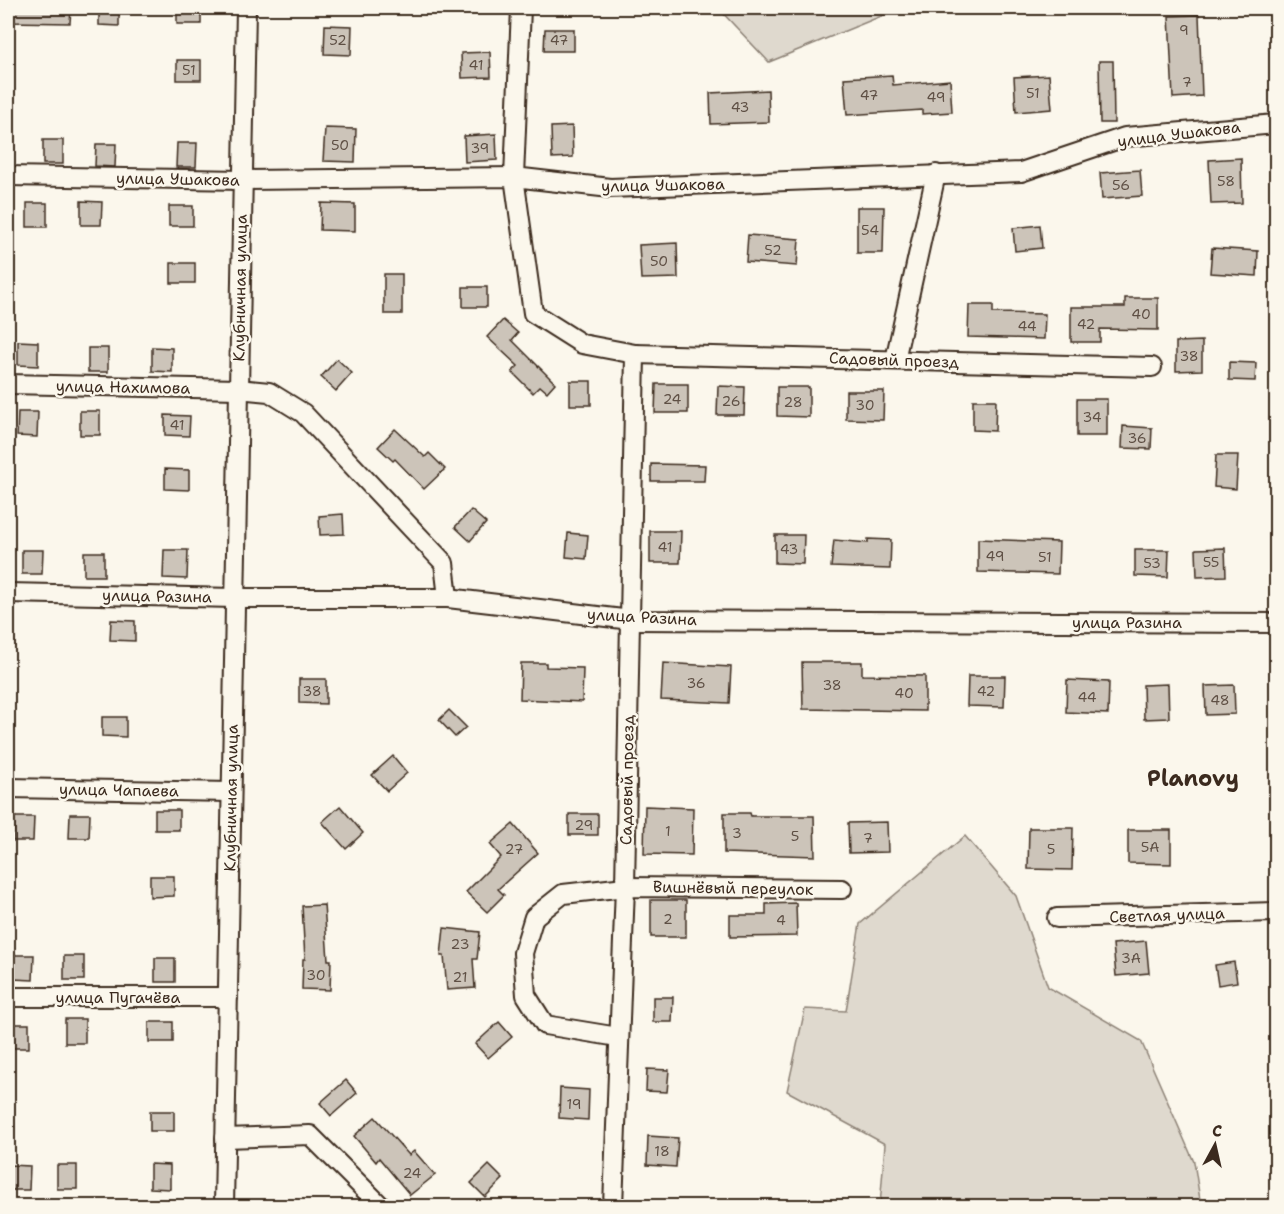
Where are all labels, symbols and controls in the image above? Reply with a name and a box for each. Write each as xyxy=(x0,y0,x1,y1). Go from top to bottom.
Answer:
house number: 9 xyxy=(1179,21,1189,39)
house number: 52 xyxy=(329,31,347,49)
house number: 47 xyxy=(550,31,568,49)
house number: 41 xyxy=(469,56,483,74)
house number: 51 xyxy=(182,61,196,79)
house number: 7 xyxy=(1182,73,1192,91)
house number: 51 xyxy=(1026,84,1040,102)
house number: 47 xyxy=(860,86,878,104)
house number: 49 xyxy=(927,88,946,106)
house number: 43 xyxy=(731,98,749,116)
street label: улица Ушакова xyxy=(1116,116,1242,152)
house number: 50 xyxy=(331,136,349,154)
house number: 39 xyxy=(471,139,489,157)
street label: улица Ушакова xyxy=(116,167,240,191)
house number: 58 xyxy=(1217,172,1235,190)
street label: улица Ушакова xyxy=(601,173,725,197)
house number: 56 xyxy=(1112,176,1130,194)
street label: Клубничная улица xyxy=(228,214,252,362)
house number: 54 xyxy=(861,221,879,239)
house number: 52 xyxy=(764,241,782,259)
house number: 50 xyxy=(650,252,668,270)
house number: 40 xyxy=(1131,305,1151,323)
house number: 42 xyxy=(1077,315,1095,333)
house number: 44 xyxy=(1017,317,1037,335)
street label: Садовый проезд xyxy=(828,347,960,373)
house number: 38 xyxy=(1179,347,1199,365)
street label: улица Нахимова xyxy=(56,375,191,399)
house number: 24 xyxy=(663,390,682,408)
house number: 26 xyxy=(722,392,741,410)
house number: 28 xyxy=(783,393,803,411)
house number: 30 xyxy=(855,396,875,414)
house number: 34 xyxy=(1082,408,1102,426)
house number: 41 xyxy=(170,416,184,434)
house number: 36 xyxy=(1127,429,1147,447)
house number: 41 xyxy=(658,538,672,556)
house number: 43 xyxy=(780,540,798,558)
house number: 49 xyxy=(986,547,1005,565)
house number: 51 xyxy=(1038,548,1052,566)
house number: 55 xyxy=(1203,553,1219,571)
house number: 53 xyxy=(1143,554,1161,572)
street label: улица Разина xyxy=(102,585,212,607)
street label: улица Разина xyxy=(587,604,697,630)
street label: улица Разина xyxy=(1072,612,1182,633)
house number: 36 xyxy=(686,674,706,692)
house number: 38 xyxy=(822,676,842,694)
house number: 38 xyxy=(302,682,322,700)
house number: 42 xyxy=(977,682,995,700)
house number: 40 xyxy=(894,684,914,702)
house number: 44 xyxy=(1077,688,1097,706)
house number: 48 xyxy=(1210,691,1230,709)
street label: Садовый проезд xyxy=(615,715,639,845)
street label: Клубничная улица xyxy=(219,724,243,872)
district label: Planovy xyxy=(1147,764,1239,793)
street label: улица Чапаева xyxy=(59,778,179,802)
house number: 29 xyxy=(575,816,593,834)
house number: 1 xyxy=(665,822,671,840)
house number: 3 xyxy=(732,824,742,842)
house number: 5 xyxy=(791,827,799,845)
house number: 7 xyxy=(863,829,873,847)
house number: 5А xyxy=(1141,838,1159,856)
house number: 27 xyxy=(505,840,523,858)
house number: 5 xyxy=(1047,840,1055,858)
street label: Вишнёвый переулок xyxy=(653,876,814,900)
street label: Светлая улица xyxy=(1109,902,1225,928)
house number: 2 xyxy=(663,910,673,928)
house number: 4 xyxy=(776,911,786,929)
house number: 23 xyxy=(451,935,469,953)
house number: 3А xyxy=(1121,949,1141,967)
house number: 30 xyxy=(306,966,326,984)
house number: 21 xyxy=(453,968,467,986)
street label: улица Пугачёва xyxy=(55,987,181,1008)
house number: 19 xyxy=(566,1095,582,1113)
north arrow xyxy=(1185,1115,1245,1175)
text: С xyxy=(1211,1120,1224,1142)
house number: 18 xyxy=(654,1142,670,1160)
house number: 24 xyxy=(403,1164,422,1182)

